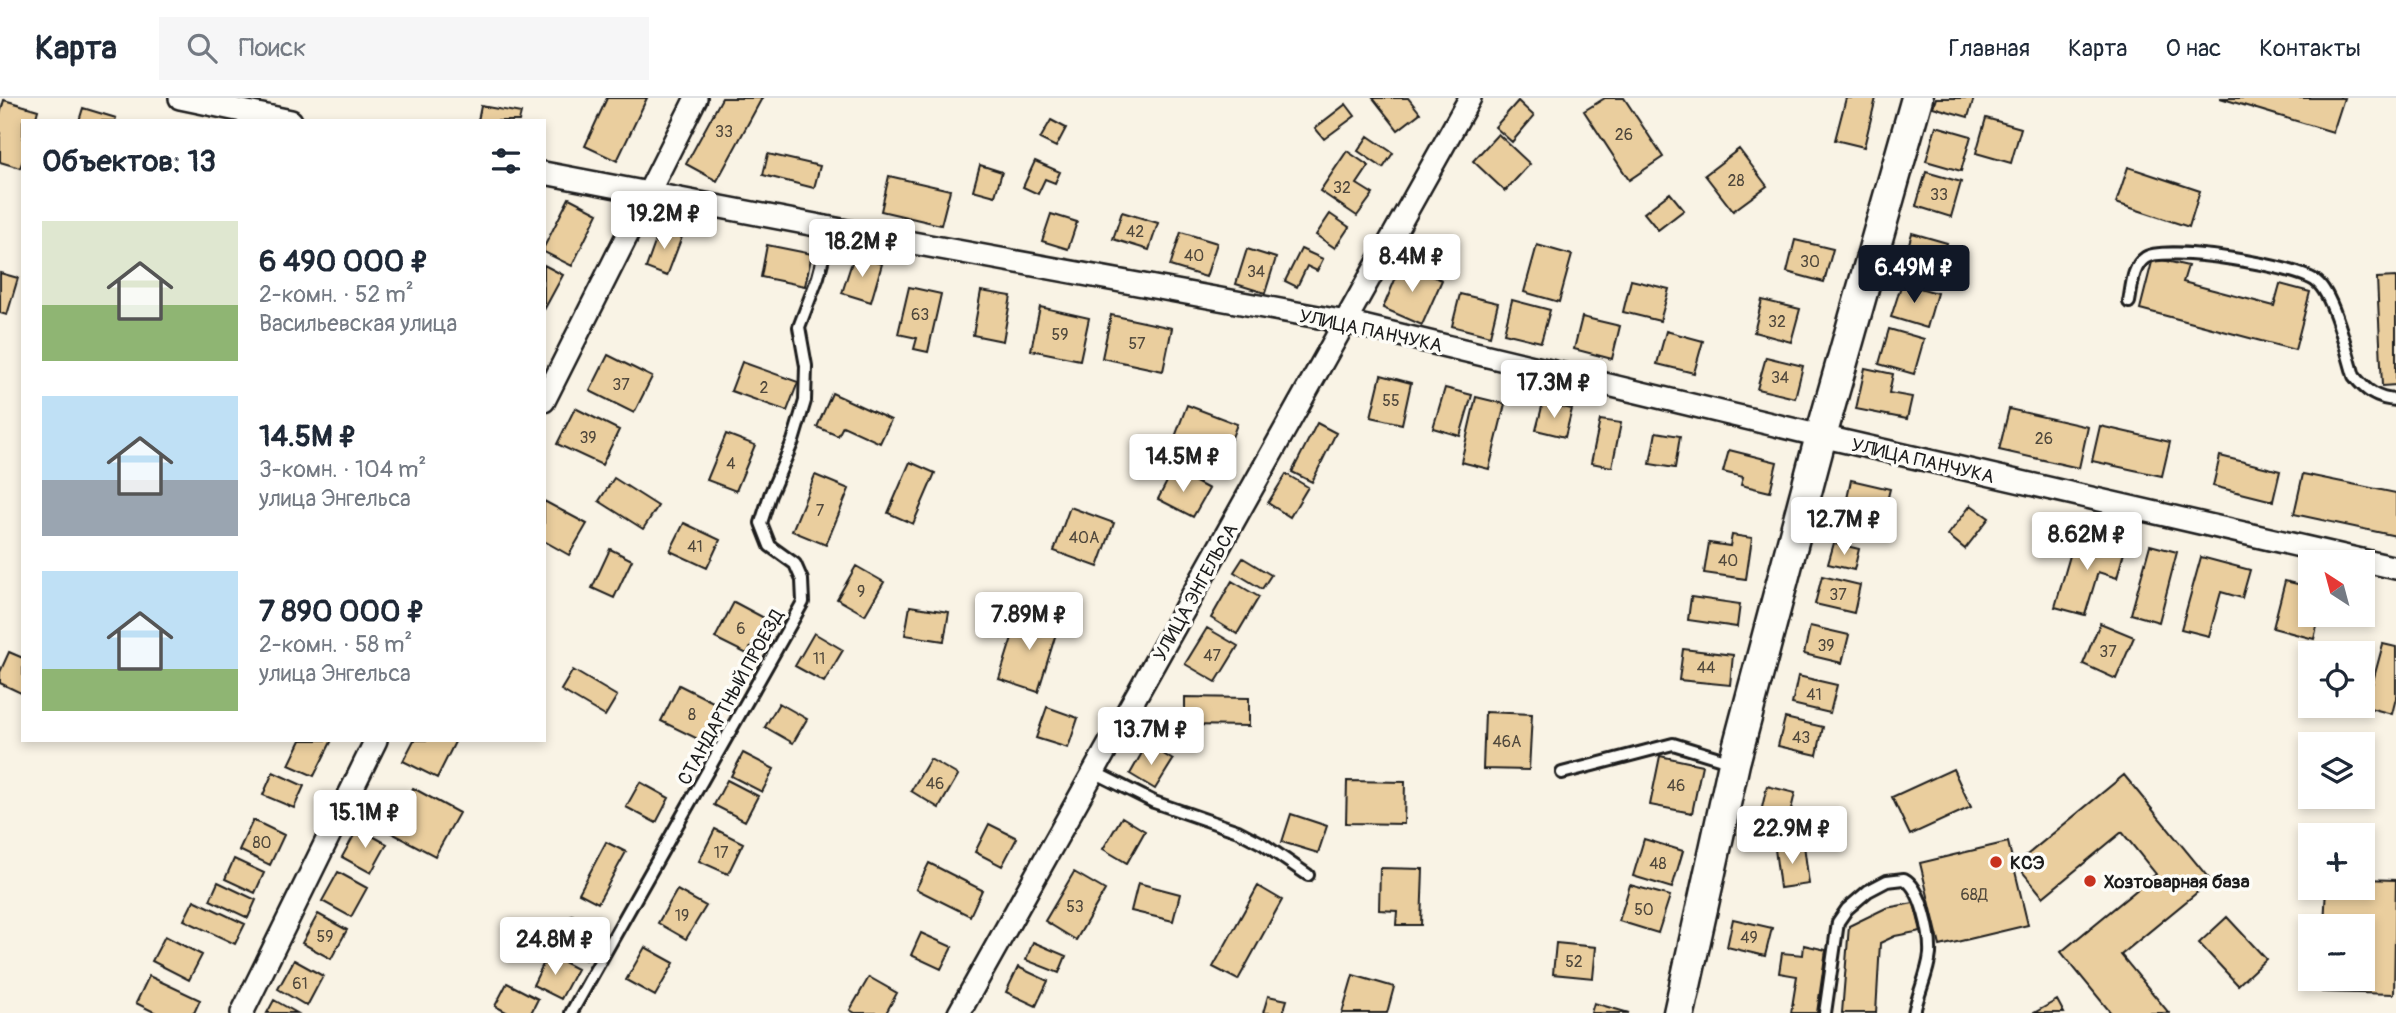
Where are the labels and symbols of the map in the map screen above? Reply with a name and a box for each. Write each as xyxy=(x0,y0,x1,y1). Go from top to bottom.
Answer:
house number: 33 xyxy=(715,122,733,142)
house number: 26 xyxy=(1615,125,1633,145)
house number: 28 xyxy=(1727,171,1745,191)
house number: 32 xyxy=(1333,178,1351,198)
house number: 33 xyxy=(1930,185,1948,205)
pin: 19.2M ₽ xyxy=(599,192,729,251)
pin: 18.2M ₽ xyxy=(797,220,927,279)
house number: 42 xyxy=(1126,222,1144,242)
pin: 8.4M ₽ xyxy=(1355,234,1469,294)
house number: 40 xyxy=(1184,246,1204,266)
pin: 6.49M ₽ xyxy=(1849,246,1979,305)
house number: 30 xyxy=(1800,252,1820,272)
house number: 34 xyxy=(1247,262,1265,282)
street label: УЛИЦА ПАНЧУКА xyxy=(1297,304,1445,358)
house number: 63 xyxy=(911,305,929,325)
house number: 32 xyxy=(1768,312,1786,332)
house number: 59 xyxy=(1052,325,1068,345)
house number: 57 xyxy=(1128,334,1146,354)
pin: 17.3M ₽ xyxy=(1489,360,1619,420)
house number: 34 xyxy=(1771,368,1789,388)
house number: 37 xyxy=(612,375,630,395)
house number: 2 xyxy=(760,378,769,398)
house number: 55 xyxy=(1382,391,1400,411)
house number: 39 xyxy=(579,428,597,448)
house number: 26 xyxy=(2035,429,2053,449)
street label: УЛИЦА ПАНЧУКА xyxy=(1849,433,1997,489)
pin: 14.5M ₽ xyxy=(1118,434,1248,494)
house number: 4 xyxy=(726,454,736,474)
pin: 12.7M ₽ xyxy=(1779,498,1909,557)
house number: 7 xyxy=(816,501,825,521)
pin: 8.62M ₽ xyxy=(2022,512,2152,572)
street label: УЛИЦА ЭНГЕЛЬСА xyxy=(1148,520,1244,665)
house number: 40А xyxy=(1069,528,1099,548)
house number: 41 xyxy=(687,537,703,557)
north arrow xyxy=(2298,550,2375,626)
house number: 40 xyxy=(1718,551,1738,571)
house number: 9 xyxy=(857,582,865,602)
house number: 37 xyxy=(1829,585,1847,605)
pin: 7.89M ₽ xyxy=(964,592,1094,652)
street label: СТАНДАРТНЫЙ ПРОЕЗД xyxy=(673,605,789,790)
house number: 6 xyxy=(736,619,746,639)
house number: 39 xyxy=(1817,636,1835,656)
house number: 37 xyxy=(2099,642,2117,662)
house number: 47 xyxy=(1203,646,1221,666)
house number: 11 xyxy=(813,649,825,669)
house number: 44 xyxy=(1697,658,1715,678)
house number: 41 xyxy=(1806,685,1822,705)
house number: 8 xyxy=(688,705,696,725)
pin: 13.7M ₽ xyxy=(1086,708,1216,767)
house number: 43 xyxy=(1792,728,1810,748)
house number: 46А xyxy=(1493,732,1521,752)
house number: 46 xyxy=(926,774,944,794)
house number: 46 xyxy=(1667,776,1685,796)
pin: 15.1M ₽ xyxy=(300,790,430,850)
pin: 22.9M ₽ xyxy=(1727,806,1857,866)
house number: 80 xyxy=(253,833,272,853)
house number: 17 xyxy=(714,843,729,863)
place label: КСЭ xyxy=(2010,851,2045,875)
house number: 48 xyxy=(1649,854,1667,874)
marker: КСЭ xyxy=(1988,854,2004,870)
place label: Хозтоварная база xyxy=(2104,870,2250,894)
marker: Хозтоварная база xyxy=(2082,873,2098,889)
house number: 68Д xyxy=(1961,885,1988,905)
house number: 53 xyxy=(1066,897,1084,917)
house number: 50 xyxy=(1634,900,1654,920)
house number: 19 xyxy=(675,906,689,926)
pin: 24.8M ₽ xyxy=(490,918,620,977)
house number: 59 xyxy=(317,927,333,947)
house number: 49 xyxy=(1740,928,1758,948)
house number: 52 xyxy=(1565,952,1583,972)
house number: 61 xyxy=(292,974,308,994)

